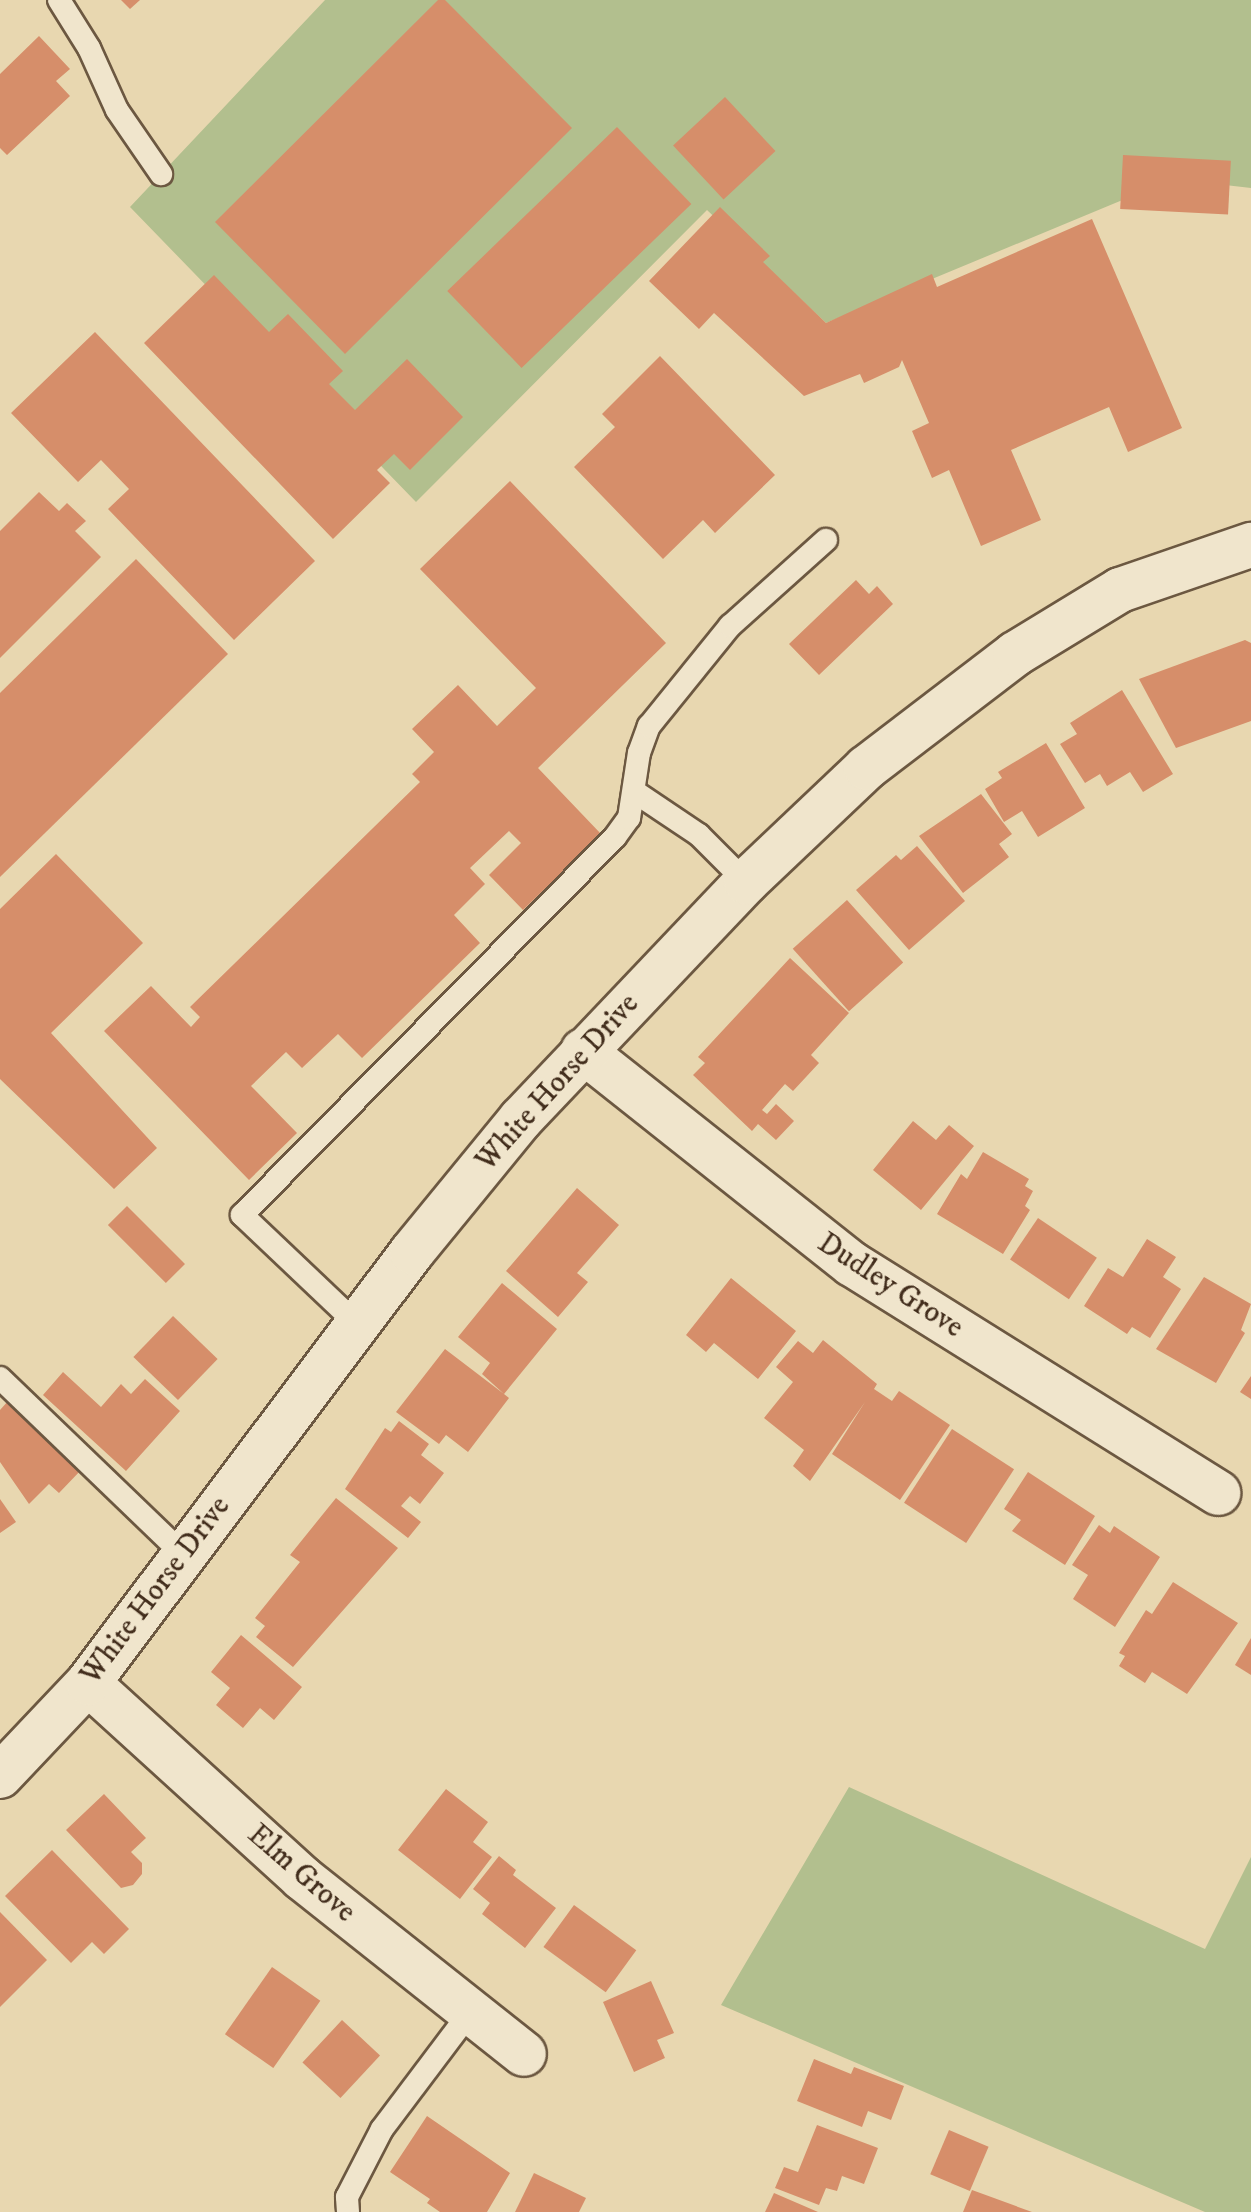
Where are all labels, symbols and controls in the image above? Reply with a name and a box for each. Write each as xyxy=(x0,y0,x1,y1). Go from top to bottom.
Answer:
street label: White Horse Drive xyxy=(469,987,647,1179)
street label: Dudley Grove xyxy=(811,1226,969,1346)
street label: White Horse Drive xyxy=(74,1490,238,1692)
street label: Elm Grove xyxy=(240,1817,362,1931)

